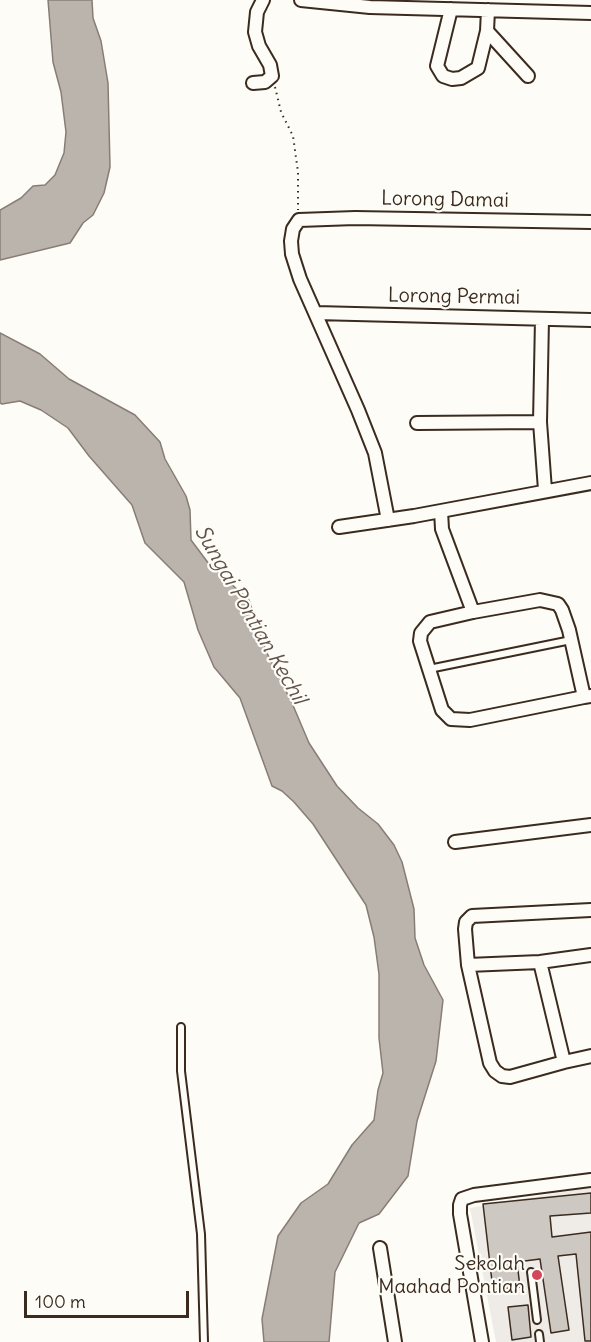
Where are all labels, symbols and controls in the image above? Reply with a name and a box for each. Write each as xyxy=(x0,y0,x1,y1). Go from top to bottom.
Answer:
street label: Lorong Damai xyxy=(381,187,509,213)
street label: Lorong Permai xyxy=(388,284,520,310)
water label: Sungai Pontian Kechil xyxy=(188,521,312,709)
place label: Sekolah Maahad Pontian xyxy=(378,1252,525,1299)
marker: Sekolah Maahad Pontian xyxy=(530,1268,544,1282)
scale bar xyxy=(27,1279,192,1317)
text: 100 m xyxy=(35,1290,86,1313)

